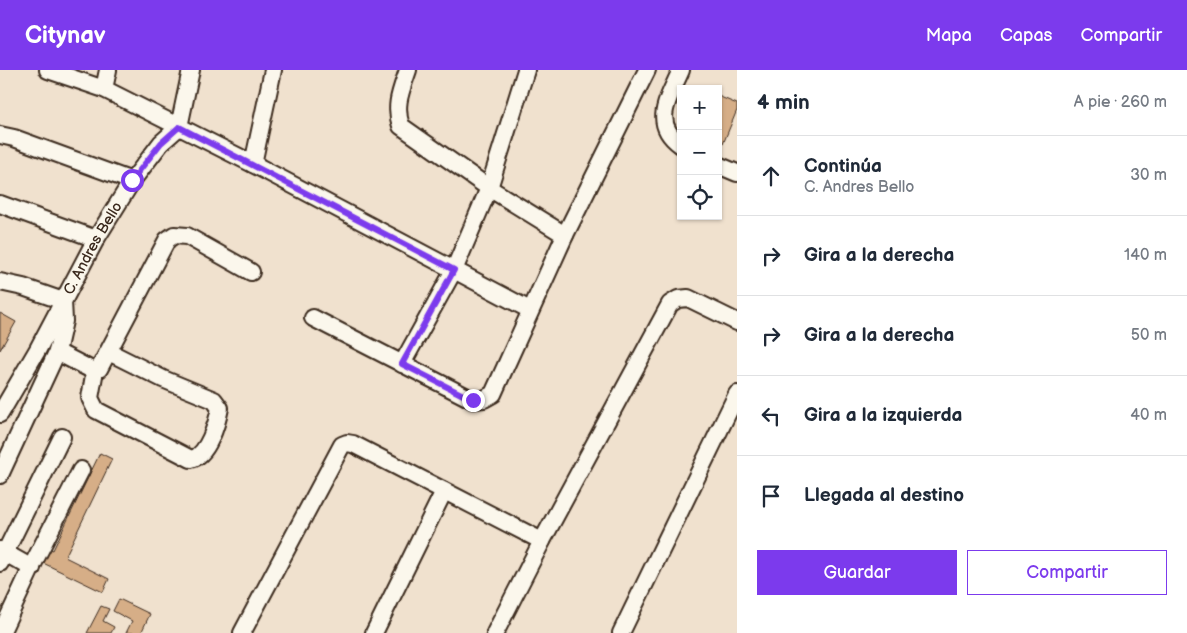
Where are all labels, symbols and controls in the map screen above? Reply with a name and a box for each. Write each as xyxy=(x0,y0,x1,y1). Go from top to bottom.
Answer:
text: Citynav xyxy=(25,21,106,50)
text: Mapa xyxy=(926,25,972,46)
text: Capas xyxy=(1000,25,1053,46)
text: Compartir xyxy=(1081,25,1162,46)
map controls xyxy=(677,85,722,220)
button: + xyxy=(677,85,722,130)
text: 4 min xyxy=(757,90,810,115)
text: A pie · 260 m xyxy=(1074,93,1167,112)
button: − xyxy=(677,130,722,175)
text: Continúa xyxy=(804,155,882,178)
icon: ahead xyxy=(757,162,785,190)
text: 30 m xyxy=(1130,166,1167,185)
route start xyxy=(121,169,144,192)
button: locate xyxy=(677,175,722,220)
text: C. Andres Bello xyxy=(804,178,914,197)
street label: C. Andres Bello xyxy=(59,198,127,298)
icon: right xyxy=(757,242,785,270)
text: Gira a la derecha xyxy=(804,244,954,267)
text: 140 m xyxy=(1124,246,1167,265)
icon: right xyxy=(757,322,785,350)
text: Gira a la derecha xyxy=(804,324,954,347)
text: 50 m xyxy=(1131,326,1167,345)
route end xyxy=(462,389,485,412)
icon: left xyxy=(757,402,785,430)
text: Gira a la izquierda xyxy=(804,404,962,427)
text: 40 m xyxy=(1130,406,1167,425)
icon: arrive xyxy=(757,482,785,510)
text: Llegada al destino xyxy=(804,484,964,507)
button: Guardar xyxy=(757,550,957,595)
button: Compartir xyxy=(967,550,1167,595)

